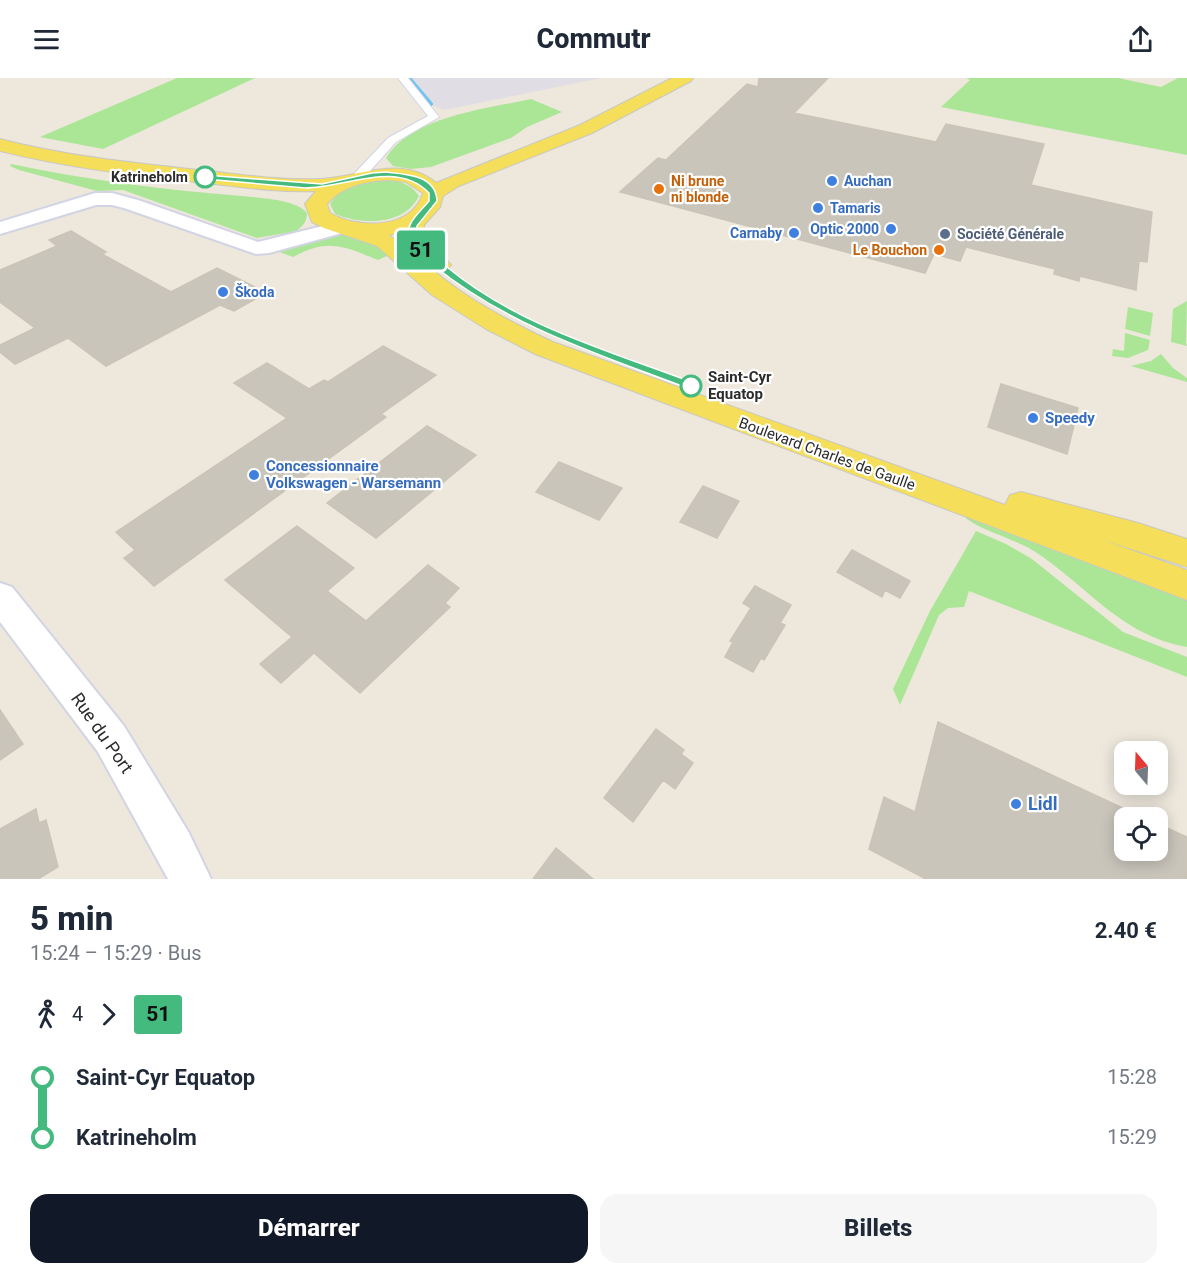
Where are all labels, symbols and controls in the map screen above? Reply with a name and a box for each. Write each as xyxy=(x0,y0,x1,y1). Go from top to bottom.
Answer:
icon: menu xyxy=(30,23,63,56)
text: Commutr xyxy=(536,23,651,55)
icon: share xyxy=(1124,23,1157,56)
marker: Katrineholm xyxy=(194,166,216,188)
place label: Katrineholm xyxy=(111,169,188,185)
place label: Ni brune ni blonde xyxy=(671,173,729,205)
place label: Auchan xyxy=(844,173,892,189)
marker: Auchan xyxy=(825,174,839,188)
marker: Ni brune ni blonde xyxy=(652,182,666,196)
place label: Tamaris xyxy=(830,200,881,216)
marker: Tamaris xyxy=(811,201,825,215)
place label: Optic 2000 xyxy=(810,221,879,237)
marker: Optic 2000 xyxy=(884,222,898,236)
place label: Carnaby xyxy=(730,225,783,241)
marker: Carnaby xyxy=(787,226,801,240)
place label: Société Générale xyxy=(957,226,1064,242)
marker: Société Générale xyxy=(938,227,952,241)
line badge: 51 xyxy=(394,230,448,270)
text: 51 xyxy=(409,238,433,262)
place label: Le Bouchon xyxy=(853,242,927,258)
marker: Le Bouchon xyxy=(932,243,946,257)
place label: Škoda xyxy=(235,283,275,300)
marker: Škoda xyxy=(216,285,230,299)
place label: Saint-Cyr Equatop xyxy=(708,368,772,403)
marker: Saint-Cyr Equatop xyxy=(680,375,702,397)
place label: Speedy xyxy=(1045,409,1095,427)
marker: Speedy xyxy=(1026,411,1040,425)
street label: Boulevard Charles de Gaulle xyxy=(736,414,918,494)
place label: Concessionnaire Volkswagen - Warsemann xyxy=(266,457,441,492)
marker: Concessionnaire Volkswagen - Warsemann xyxy=(247,468,261,482)
street label: Rue du Port xyxy=(67,688,138,777)
north arrow xyxy=(1114,741,1168,795)
map controls xyxy=(1114,741,1168,861)
place label: Lidl xyxy=(1028,793,1057,814)
marker: Lidl xyxy=(1009,797,1023,811)
button: locate xyxy=(1114,807,1168,861)
text: 5 min xyxy=(30,899,113,938)
text: 2.40 € xyxy=(1095,918,1157,943)
text: 15:24 – 15:29 · Bus xyxy=(30,941,202,965)
icon: walk xyxy=(30,998,63,1031)
icon: forward xyxy=(92,998,125,1031)
text: 4 xyxy=(72,1002,83,1026)
text: 51 xyxy=(146,1002,170,1026)
text: Saint-Cyr Equatop xyxy=(76,1065,255,1090)
text: 15:28 xyxy=(1107,1065,1157,1089)
text: Katrineholm xyxy=(76,1125,197,1150)
text: 15:29 xyxy=(1107,1125,1157,1149)
button: Démarrer xyxy=(30,1194,588,1263)
button: Billets xyxy=(600,1194,1157,1263)

